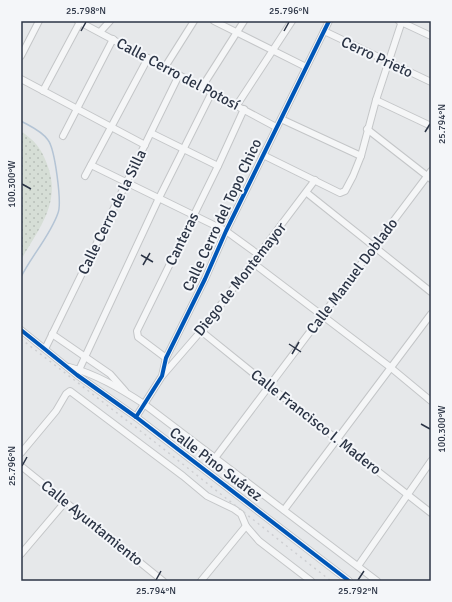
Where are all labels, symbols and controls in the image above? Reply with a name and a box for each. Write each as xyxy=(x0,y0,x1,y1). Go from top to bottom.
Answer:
text: 25.798°N xyxy=(66,5,106,17)
text: 25.796°N xyxy=(269,5,309,17)
street label: Cerro Prieto xyxy=(338,33,416,81)
street label: Calle Cerro del Potosí xyxy=(113,34,243,114)
text: 25.794°N xyxy=(436,104,448,144)
street label: Calle Cerro del Topo Chico xyxy=(179,136,265,294)
street label: Calle Cerro de la Silla xyxy=(74,147,150,277)
text: 100.300°W xyxy=(6,160,18,208)
street label: Canteras xyxy=(161,209,203,269)
street label: Calle Manuel Doblado xyxy=(303,214,402,337)
street label: Diego de Montemayor xyxy=(190,218,290,339)
street label: Calle Francisco I. Madero xyxy=(247,366,385,479)
text: 100.300°W xyxy=(436,405,448,453)
street label: Calle Pino Suárez xyxy=(166,423,266,505)
text: 25.796°N xyxy=(6,446,18,486)
street label: Calle Ayuntamiento xyxy=(37,476,147,570)
text: 25.794°N xyxy=(136,585,176,597)
text: 25.792°N xyxy=(338,585,378,597)

